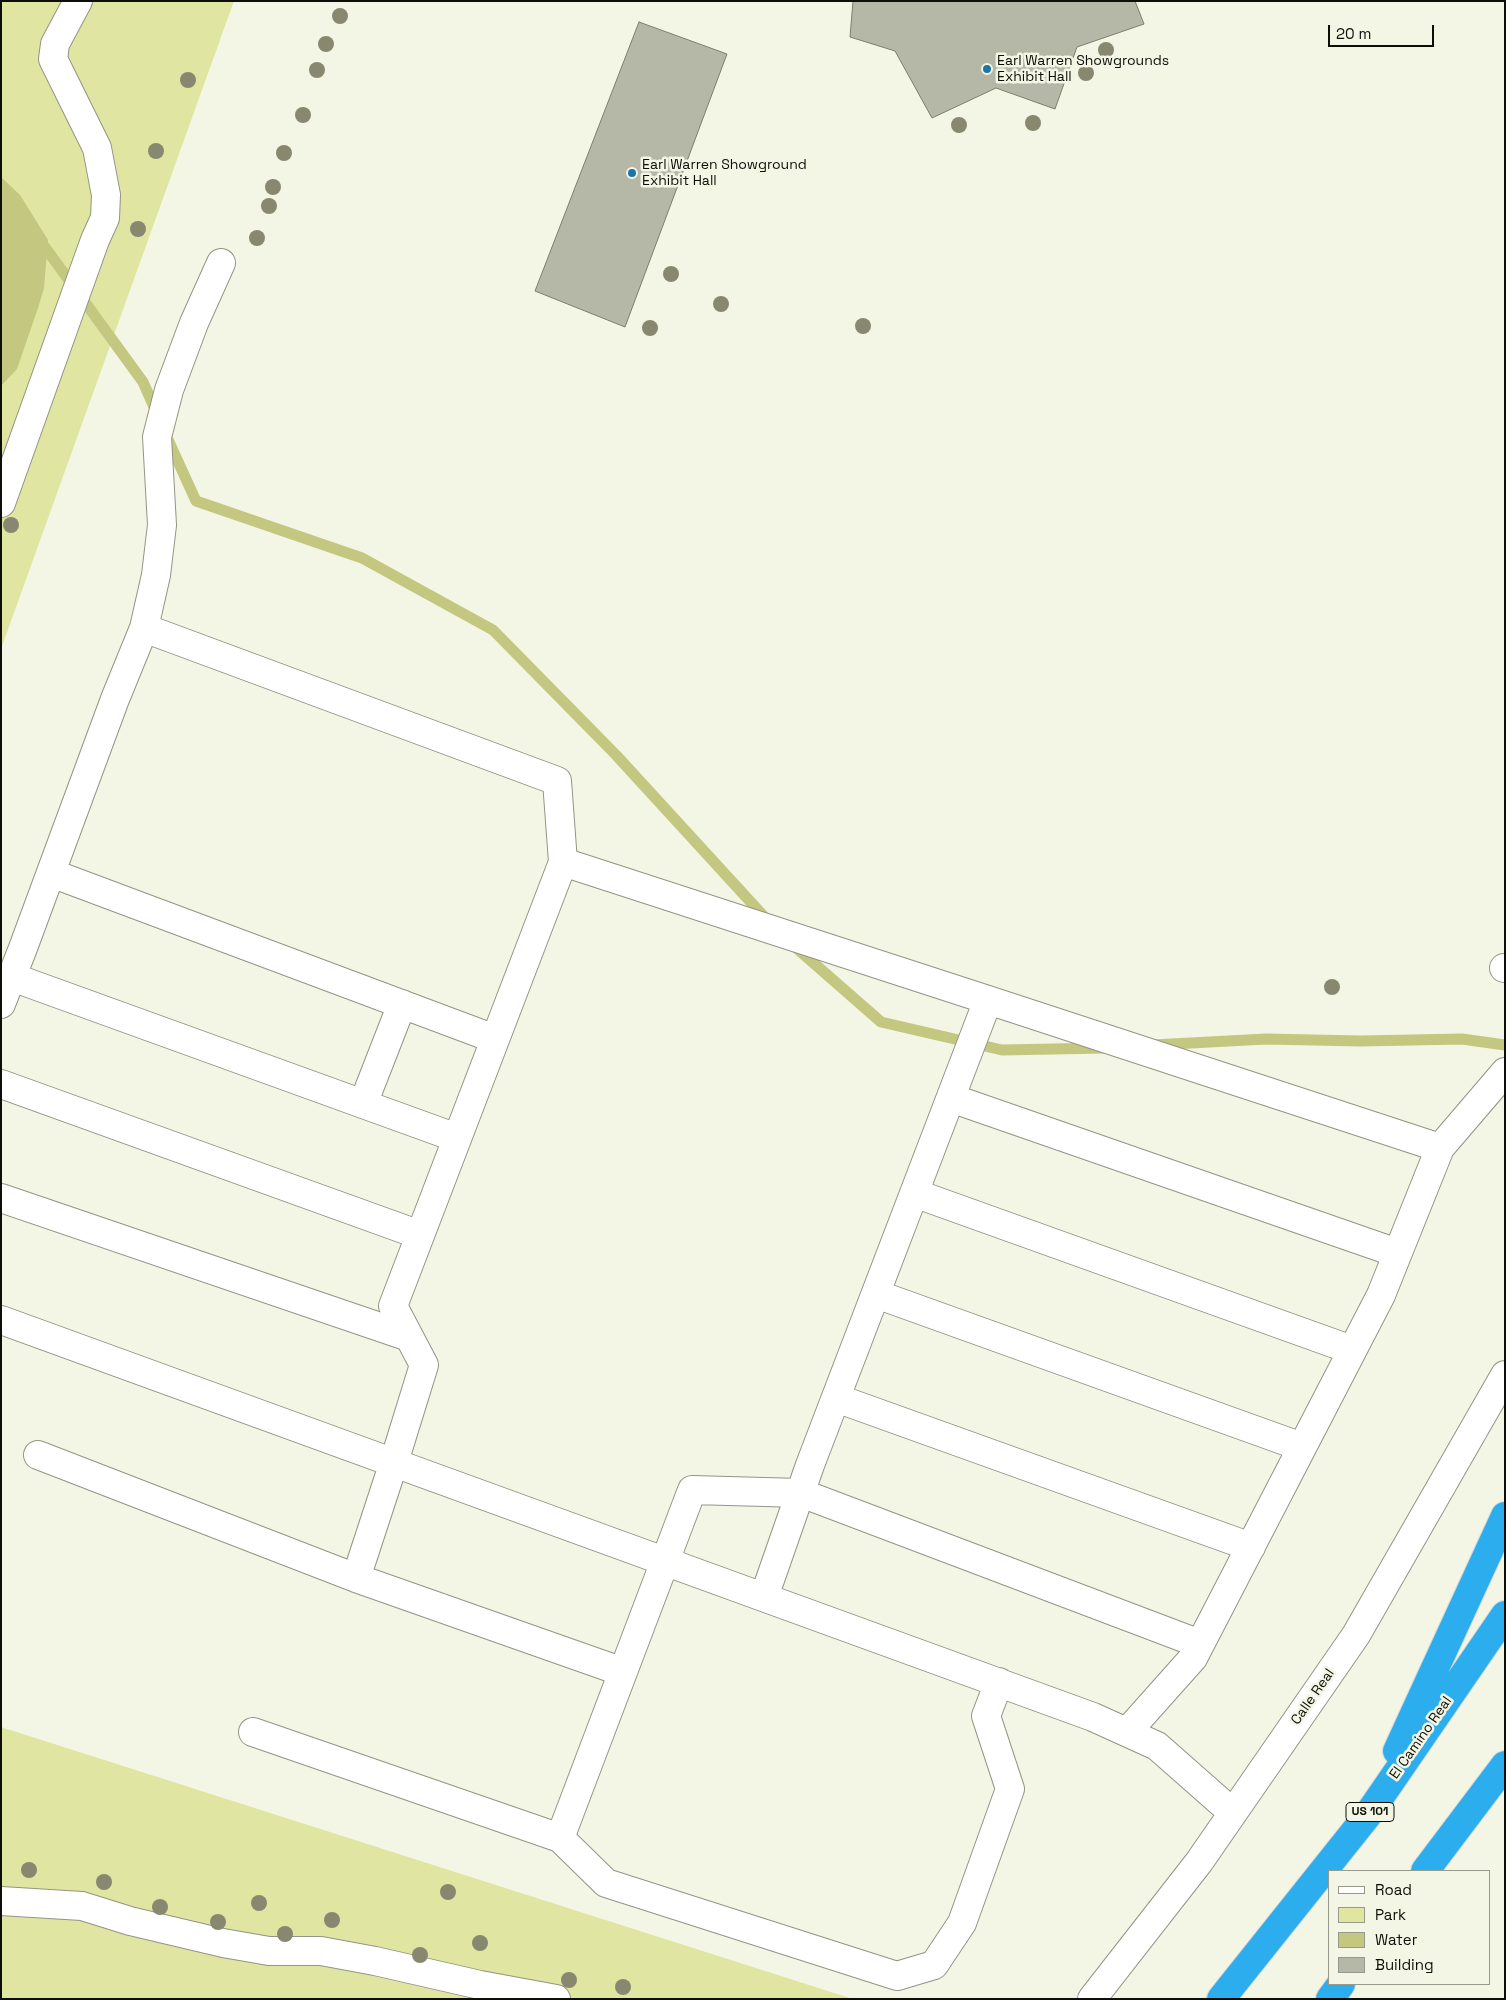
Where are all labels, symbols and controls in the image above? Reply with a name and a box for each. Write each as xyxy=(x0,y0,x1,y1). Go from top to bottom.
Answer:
scale bar xyxy=(1331,15,1437,47)
text: 20 m xyxy=(1336,24,1371,43)
place label: Earl Warren Showgrounds Exhibit Hall xyxy=(997,53,1169,85)
marker: Earl Warren Showgrounds Exhibit Hall xyxy=(981,63,993,75)
place label: Earl Warren Showground Exhibit Hall xyxy=(642,157,807,190)
marker: Earl Warren Showground Exhibit Hall xyxy=(626,167,638,179)
street label: Calle Real xyxy=(1288,1666,1338,1728)
street label: El Camino Real xyxy=(1386,1694,1456,1782)
road number: US 101 xyxy=(1346,1802,1394,1821)
legend xyxy=(1328,1870,1491,1985)
text: Road xyxy=(1375,1880,1412,1899)
text: Park xyxy=(1375,1905,1406,1924)
text: Water xyxy=(1375,1930,1417,1949)
text: Building xyxy=(1375,1955,1434,1974)

